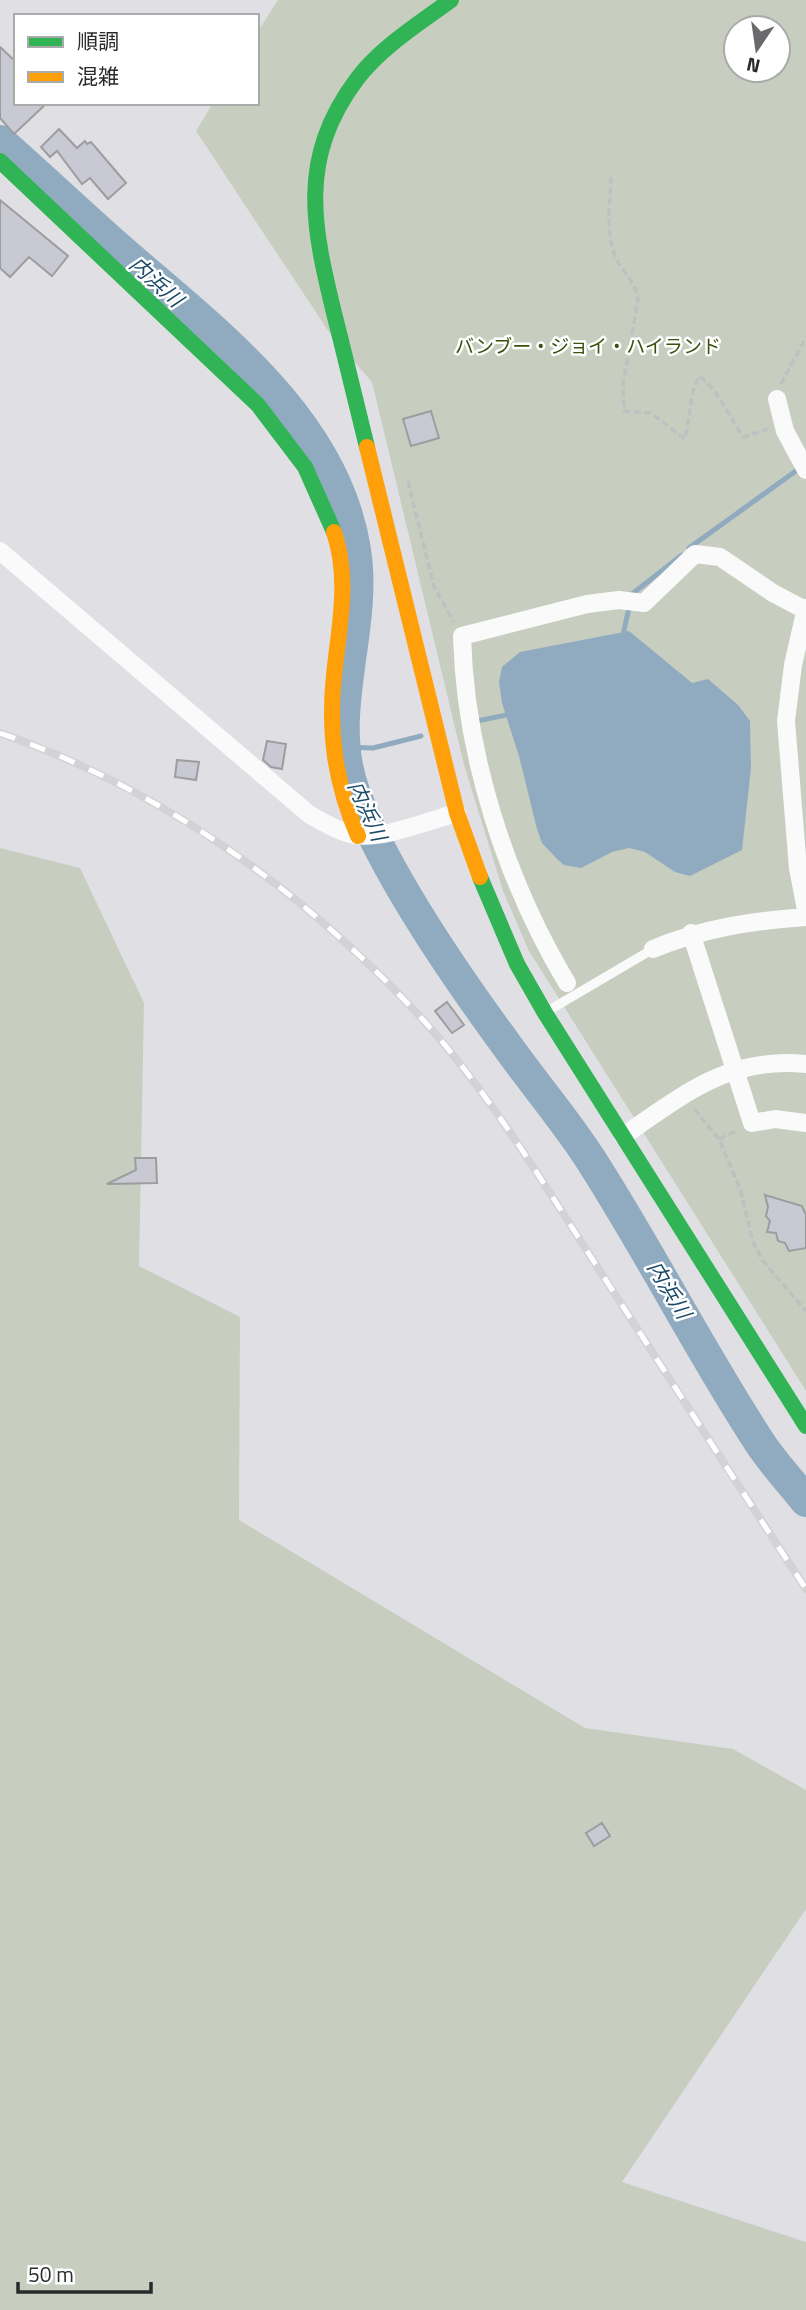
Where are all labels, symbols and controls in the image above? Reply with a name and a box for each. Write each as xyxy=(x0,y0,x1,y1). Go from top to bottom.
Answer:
legend xyxy=(14,14,259,105)
north arrow xyxy=(722,14,792,84)
text: 順調 xyxy=(77,25,119,57)
text: N xyxy=(743,50,763,82)
text: 混雑 xyxy=(77,60,119,92)
water label: 内浜川 xyxy=(123,248,192,316)
park label: バンブー・ジョイ・ハイランド xyxy=(455,331,721,360)
water label: 内浜川 xyxy=(340,775,396,848)
water label: 内浜川 xyxy=(640,1254,701,1326)
scale bar xyxy=(18,2250,150,2294)
text: 50 m xyxy=(28,2258,74,2290)

